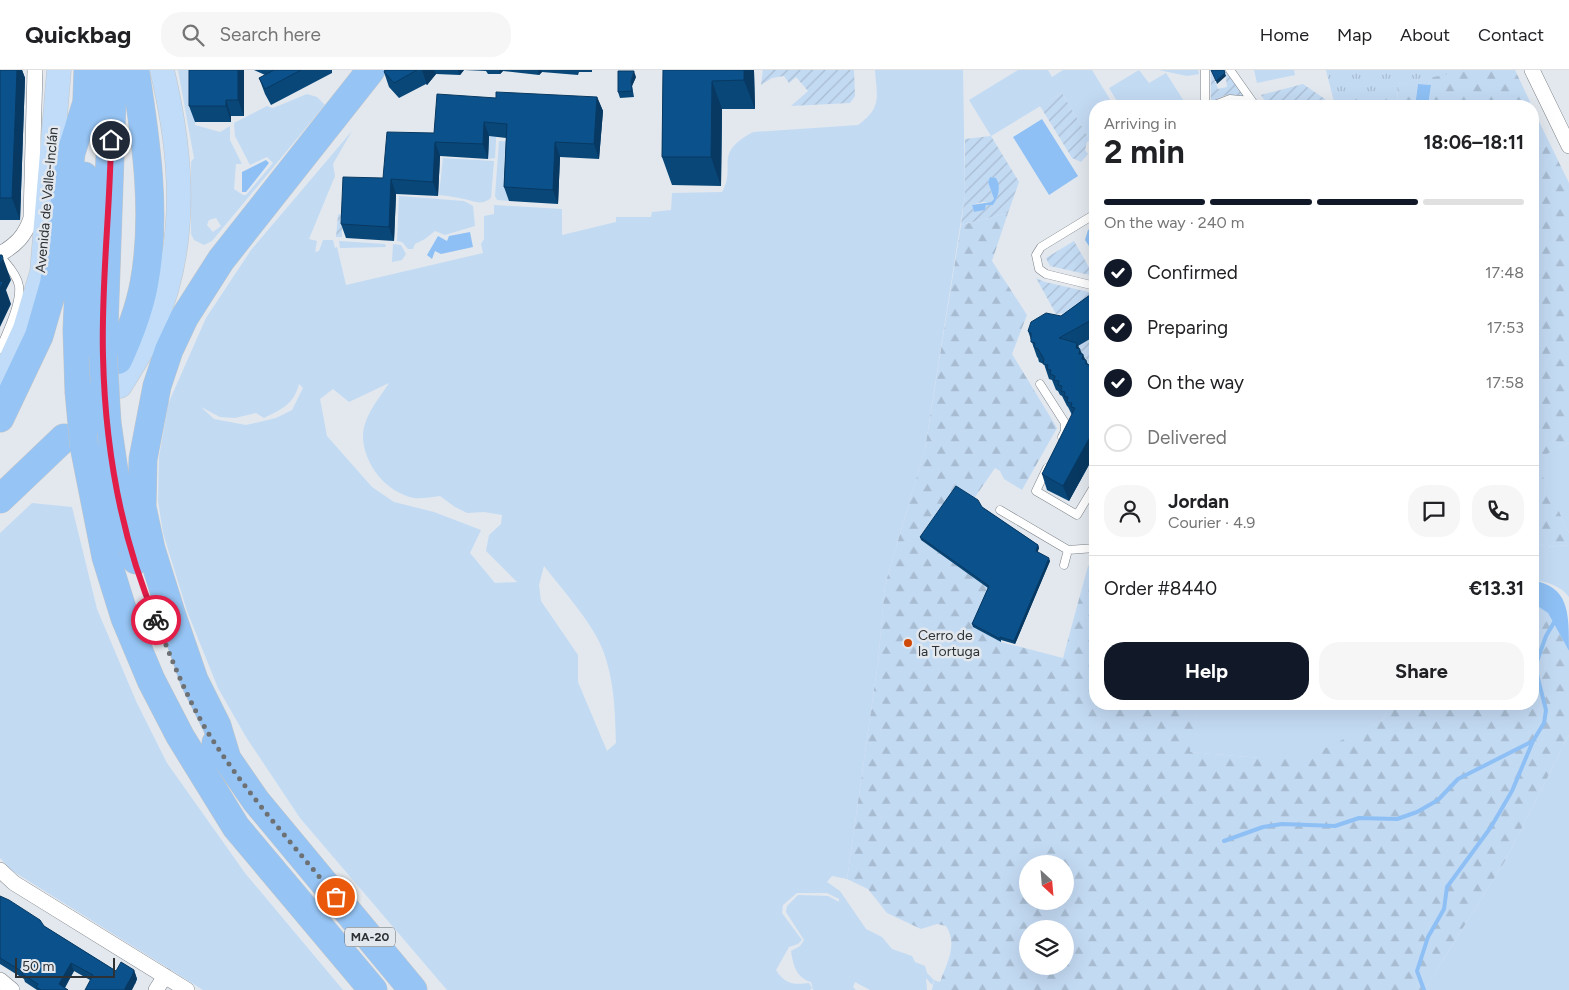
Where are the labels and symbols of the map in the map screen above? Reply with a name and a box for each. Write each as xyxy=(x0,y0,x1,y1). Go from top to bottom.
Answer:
pin xyxy=(90,119,132,161)
street label: Avenida de Valle-Inclán xyxy=(32,126,62,274)
courier xyxy=(131,595,181,645)
place label: Cerro de la Tortuga xyxy=(918,627,980,660)
marker: Cerro de la Tortuga xyxy=(902,637,914,649)
north arrow xyxy=(1019,855,1074,910)
pin xyxy=(315,876,357,918)
road number: MA-20 xyxy=(345,928,395,946)
scale bar xyxy=(15,955,115,978)

